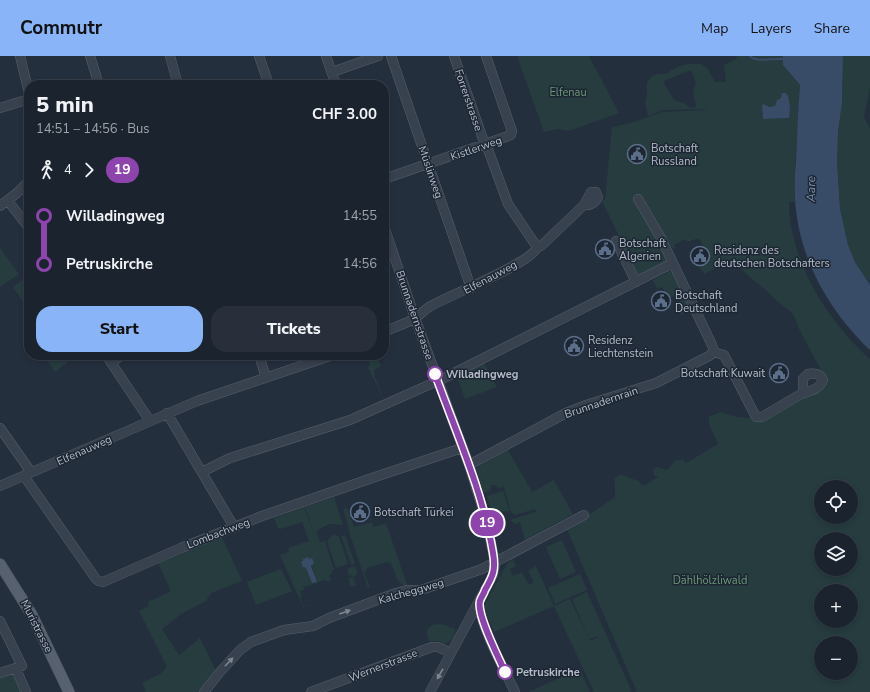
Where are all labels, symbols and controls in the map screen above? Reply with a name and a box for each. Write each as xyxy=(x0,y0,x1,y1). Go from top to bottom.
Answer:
text: Commutr xyxy=(20,15,102,41)
text: Map xyxy=(701,19,728,38)
text: Layers xyxy=(750,19,792,38)
text: Share xyxy=(814,19,850,38)
street label: Forrerstrasse xyxy=(451,67,486,133)
park label: Elfenau xyxy=(549,85,587,100)
text: 5 min xyxy=(36,90,94,120)
text: CHF 3.00 xyxy=(312,104,377,124)
text: 14:51 – 14:56 · Bus xyxy=(36,120,150,138)
street label: Kistlerweg xyxy=(449,133,504,164)
place label: Botschaft Russland xyxy=(651,141,698,169)
public building icon: Botschaft Russland xyxy=(626,143,648,165)
street label: Müslinweg xyxy=(415,144,446,200)
icon: walk xyxy=(36,159,58,181)
icon: forward xyxy=(78,159,100,181)
text: 19 xyxy=(114,160,131,179)
text: 4 xyxy=(64,161,72,179)
water label: Aare xyxy=(803,175,819,203)
text: Willadingweg xyxy=(66,206,165,226)
text: 14:55 xyxy=(343,207,377,225)
place label: Botschaft Algerien xyxy=(619,236,666,264)
public building icon: Botschaft Algerien xyxy=(594,238,616,260)
place label: Residenz des deutschen Botschafters xyxy=(714,243,830,271)
public building icon: Residenz des deutschen Botschafters xyxy=(689,245,711,267)
text: Petruskirche xyxy=(66,254,153,274)
text: 14:56 xyxy=(343,255,377,273)
street label: Elfenauweg xyxy=(461,257,520,298)
street label: Brunnadernstrasse xyxy=(392,268,437,362)
place label: Botschaft Deutschland xyxy=(675,288,737,316)
public building icon: Botschaft Deutschland xyxy=(650,290,672,312)
button: Start xyxy=(36,306,203,352)
button: Tickets xyxy=(211,306,377,352)
place label: Residenz Liechtenstein xyxy=(588,333,653,361)
public building icon: Residenz Liechtenstein xyxy=(563,335,585,357)
public building icon: Botschaft Kuwait xyxy=(768,362,790,384)
marker: Willadingweg xyxy=(427,366,443,382)
place label: Botschaft Kuwait xyxy=(681,366,765,381)
place label: Willadingweg xyxy=(446,367,518,382)
street label: Brunnadernrain xyxy=(562,383,640,422)
street label: Elfenauweg xyxy=(54,432,114,469)
map controls xyxy=(814,480,858,680)
button: locate xyxy=(814,480,858,524)
public building icon: Botschaft Türkei xyxy=(349,501,371,523)
place label: Botschaft Türkei xyxy=(374,505,454,520)
line badge: 19 xyxy=(469,510,505,536)
text: 19 xyxy=(479,513,495,532)
street label: Lombachweg xyxy=(184,515,252,552)
button: layers xyxy=(814,532,858,576)
park label: Dählhölzliwald xyxy=(673,573,747,588)
street label: Kalcheggweg xyxy=(377,575,446,608)
button: + xyxy=(814,584,858,628)
street label: Muristrasse xyxy=(17,597,56,655)
one-way arrow xyxy=(340,608,352,614)
button: − xyxy=(814,636,858,680)
street label: Wernerstrasse xyxy=(347,645,420,685)
one-way arrow xyxy=(224,657,234,667)
marker: Petruskirche xyxy=(497,664,513,680)
place label: Petruskirche xyxy=(516,665,580,680)
one-way arrow xyxy=(436,668,443,680)

